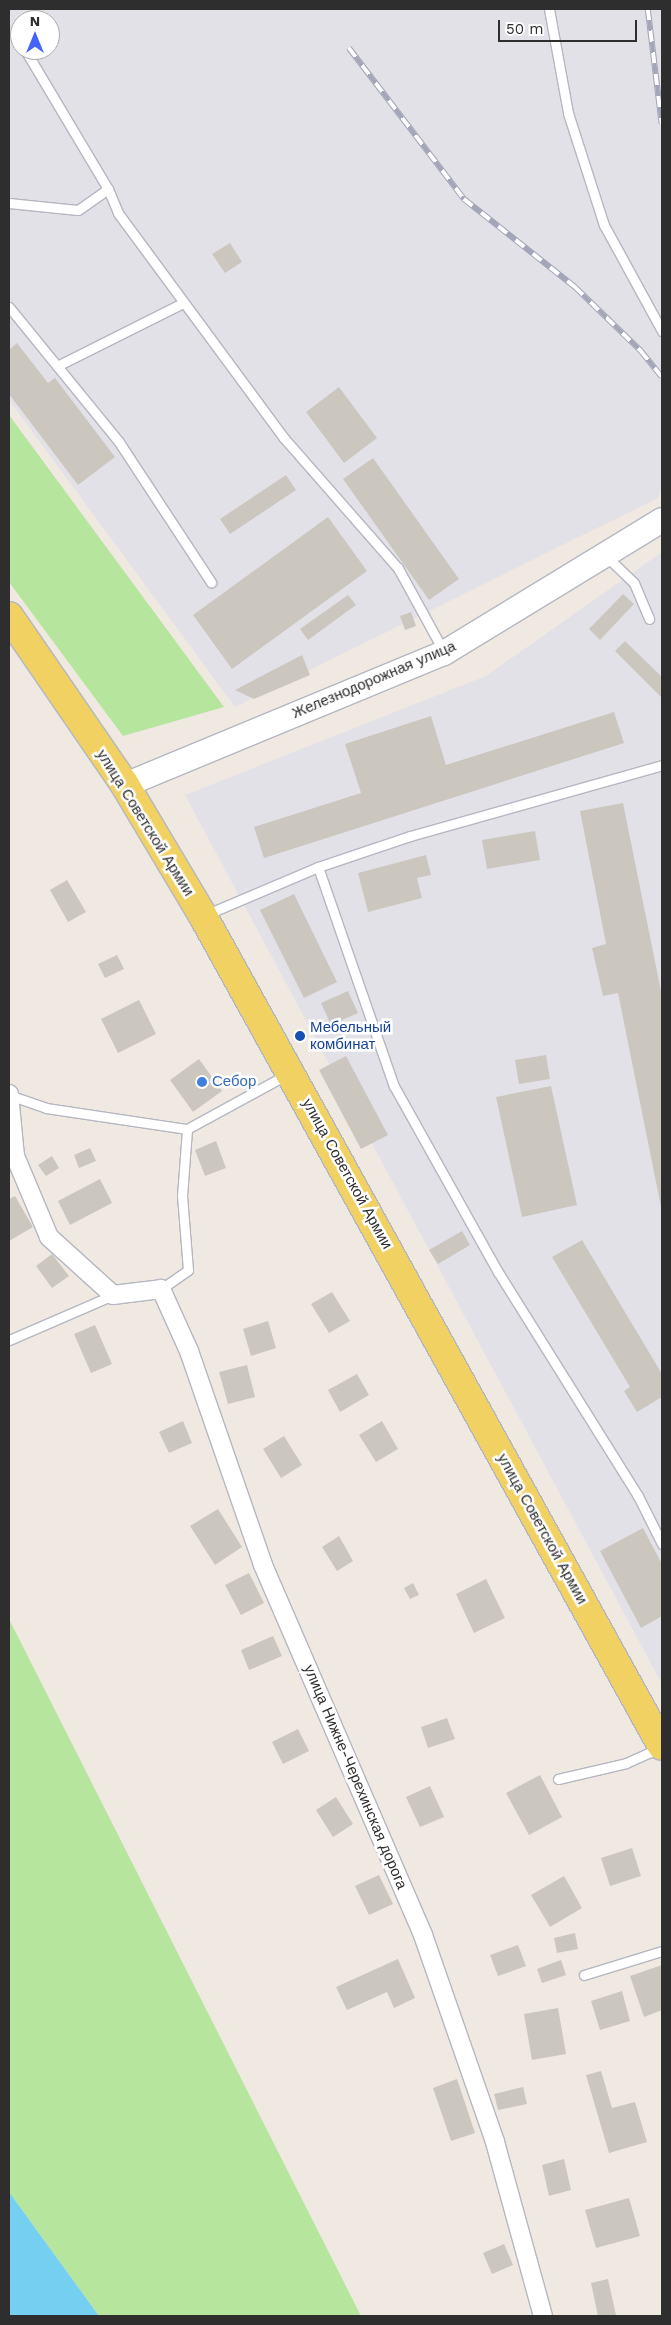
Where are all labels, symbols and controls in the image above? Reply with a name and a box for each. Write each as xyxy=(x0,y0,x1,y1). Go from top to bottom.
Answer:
north arrow xyxy=(10,10,60,60)
scale bar xyxy=(501,10,640,42)
text: N xyxy=(30,13,40,29)
text: 50 m xyxy=(506,20,543,38)
street label: Железнодорожная улица xyxy=(289,637,459,723)
street label: улица Советской Армии xyxy=(92,746,198,900)
place label: Мебельный комбинат xyxy=(310,1018,391,1053)
marker: Мебельный комбинат xyxy=(294,1030,306,1042)
place label: Себор xyxy=(212,1073,256,1091)
marker: Себор xyxy=(196,1076,208,1088)
street label: улица Советской Армии xyxy=(298,1096,396,1252)
street label: улица Советской Армии xyxy=(493,1451,591,1607)
street label: улица Нижне-Черехинская дорога xyxy=(299,1662,411,1892)

